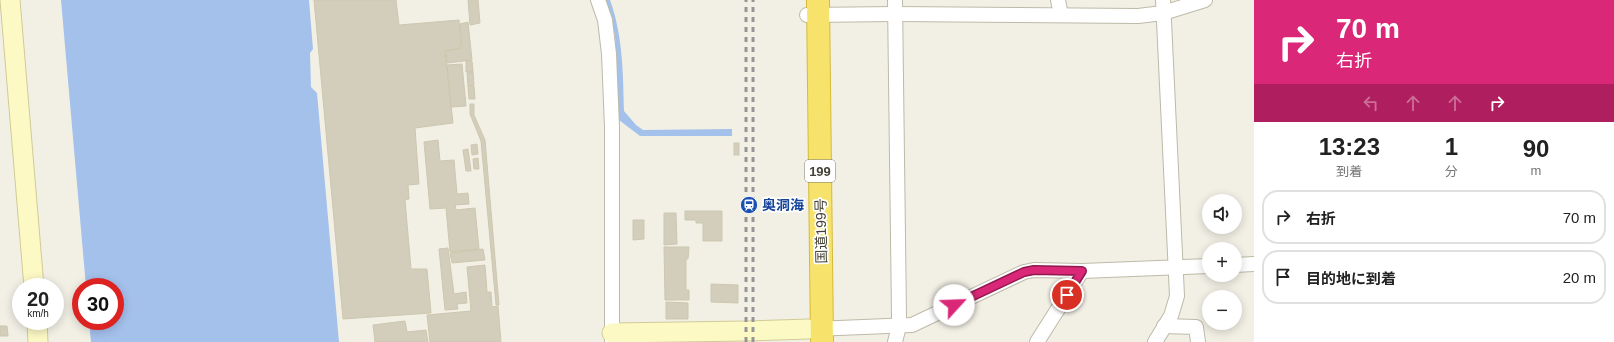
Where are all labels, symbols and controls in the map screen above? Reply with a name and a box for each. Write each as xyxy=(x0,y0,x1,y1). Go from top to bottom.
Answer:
text: 70 m xyxy=(1336,13,1400,44)
icon: right xyxy=(1270,16,1322,68)
text: 右折 xyxy=(1336,51,1372,71)
icon: left xyxy=(1360,92,1382,114)
icon: ahead xyxy=(1402,92,1424,114)
icon: ahead xyxy=(1444,92,1466,114)
icon: right xyxy=(1486,92,1508,114)
text: 13:23 xyxy=(1319,133,1380,160)
text: 1 xyxy=(1445,133,1458,160)
text: 90 xyxy=(1523,135,1549,162)
road number: 199 xyxy=(805,160,835,182)
text: m xyxy=(1531,163,1541,178)
text: 到着 xyxy=(1336,164,1362,179)
text: 分 xyxy=(1445,164,1458,179)
map controls xyxy=(1202,194,1242,330)
button: sound xyxy=(1202,194,1242,234)
station icon: 奥洞海 xyxy=(739,195,759,215)
place label: 奥洞海 xyxy=(762,197,804,213)
street label: 国道199号 xyxy=(812,198,830,264)
icon: right xyxy=(1272,206,1294,228)
text: 70 m xyxy=(1563,209,1596,226)
text: 右折 xyxy=(1306,210,1336,227)
button: + xyxy=(1202,242,1242,282)
icon: arrive xyxy=(1272,266,1294,288)
text: 20 m xyxy=(1563,269,1596,286)
text: 目的地に到着 xyxy=(1306,270,1396,287)
speed limit sign: 30 xyxy=(72,278,124,330)
pin xyxy=(1050,278,1084,312)
position arrow xyxy=(933,284,975,326)
icon: arrive xyxy=(1056,284,1078,306)
text: 20 xyxy=(27,288,49,310)
button: − xyxy=(1202,290,1242,330)
text: km/h xyxy=(27,308,49,319)

